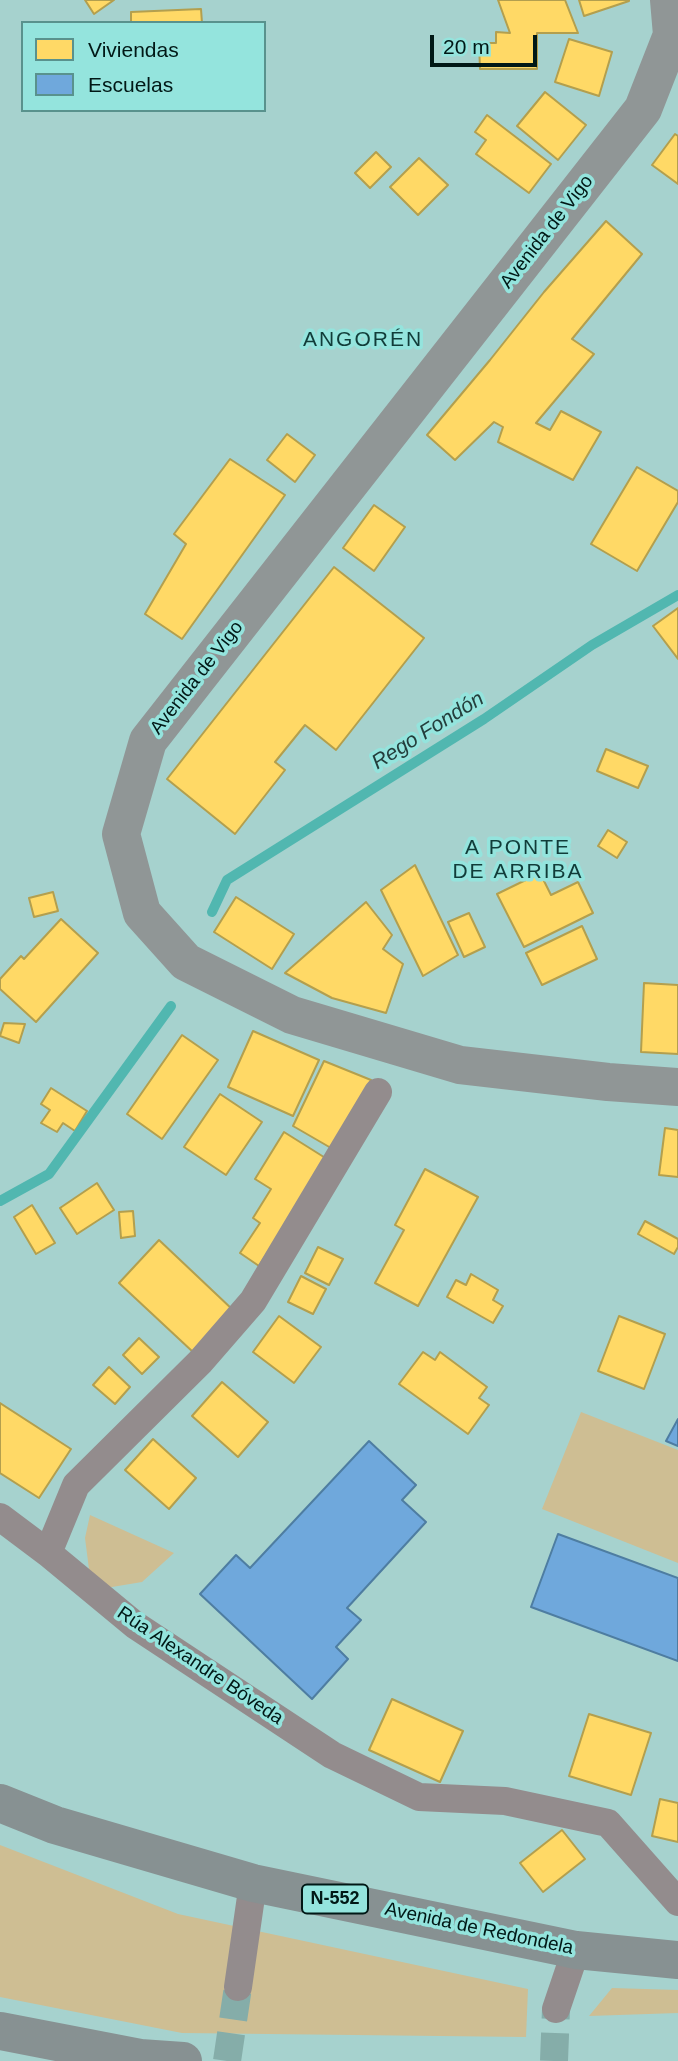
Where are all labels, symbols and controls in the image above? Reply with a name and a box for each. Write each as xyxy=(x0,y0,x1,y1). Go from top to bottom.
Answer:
legend xyxy=(21,21,266,112)
scale bar xyxy=(433,21,540,65)
text: 20 m xyxy=(443,35,490,58)
text: Viviendas xyxy=(88,38,179,61)
text: Escuelas xyxy=(88,73,173,96)
street label: Avenida de Vigo xyxy=(496,171,598,293)
district label: ANGORÉN xyxy=(304,327,422,353)
street label: Avenida de Vigo xyxy=(146,617,248,739)
water label: Rego Fondón xyxy=(367,687,489,775)
district label: A PONTE DE ARRIBA xyxy=(454,835,582,885)
street label: Rúa Alexandre Bóveda xyxy=(113,1602,287,1730)
road number: N-552 xyxy=(302,1884,368,1913)
street label: Avenida de Redondela xyxy=(383,1898,575,1960)

